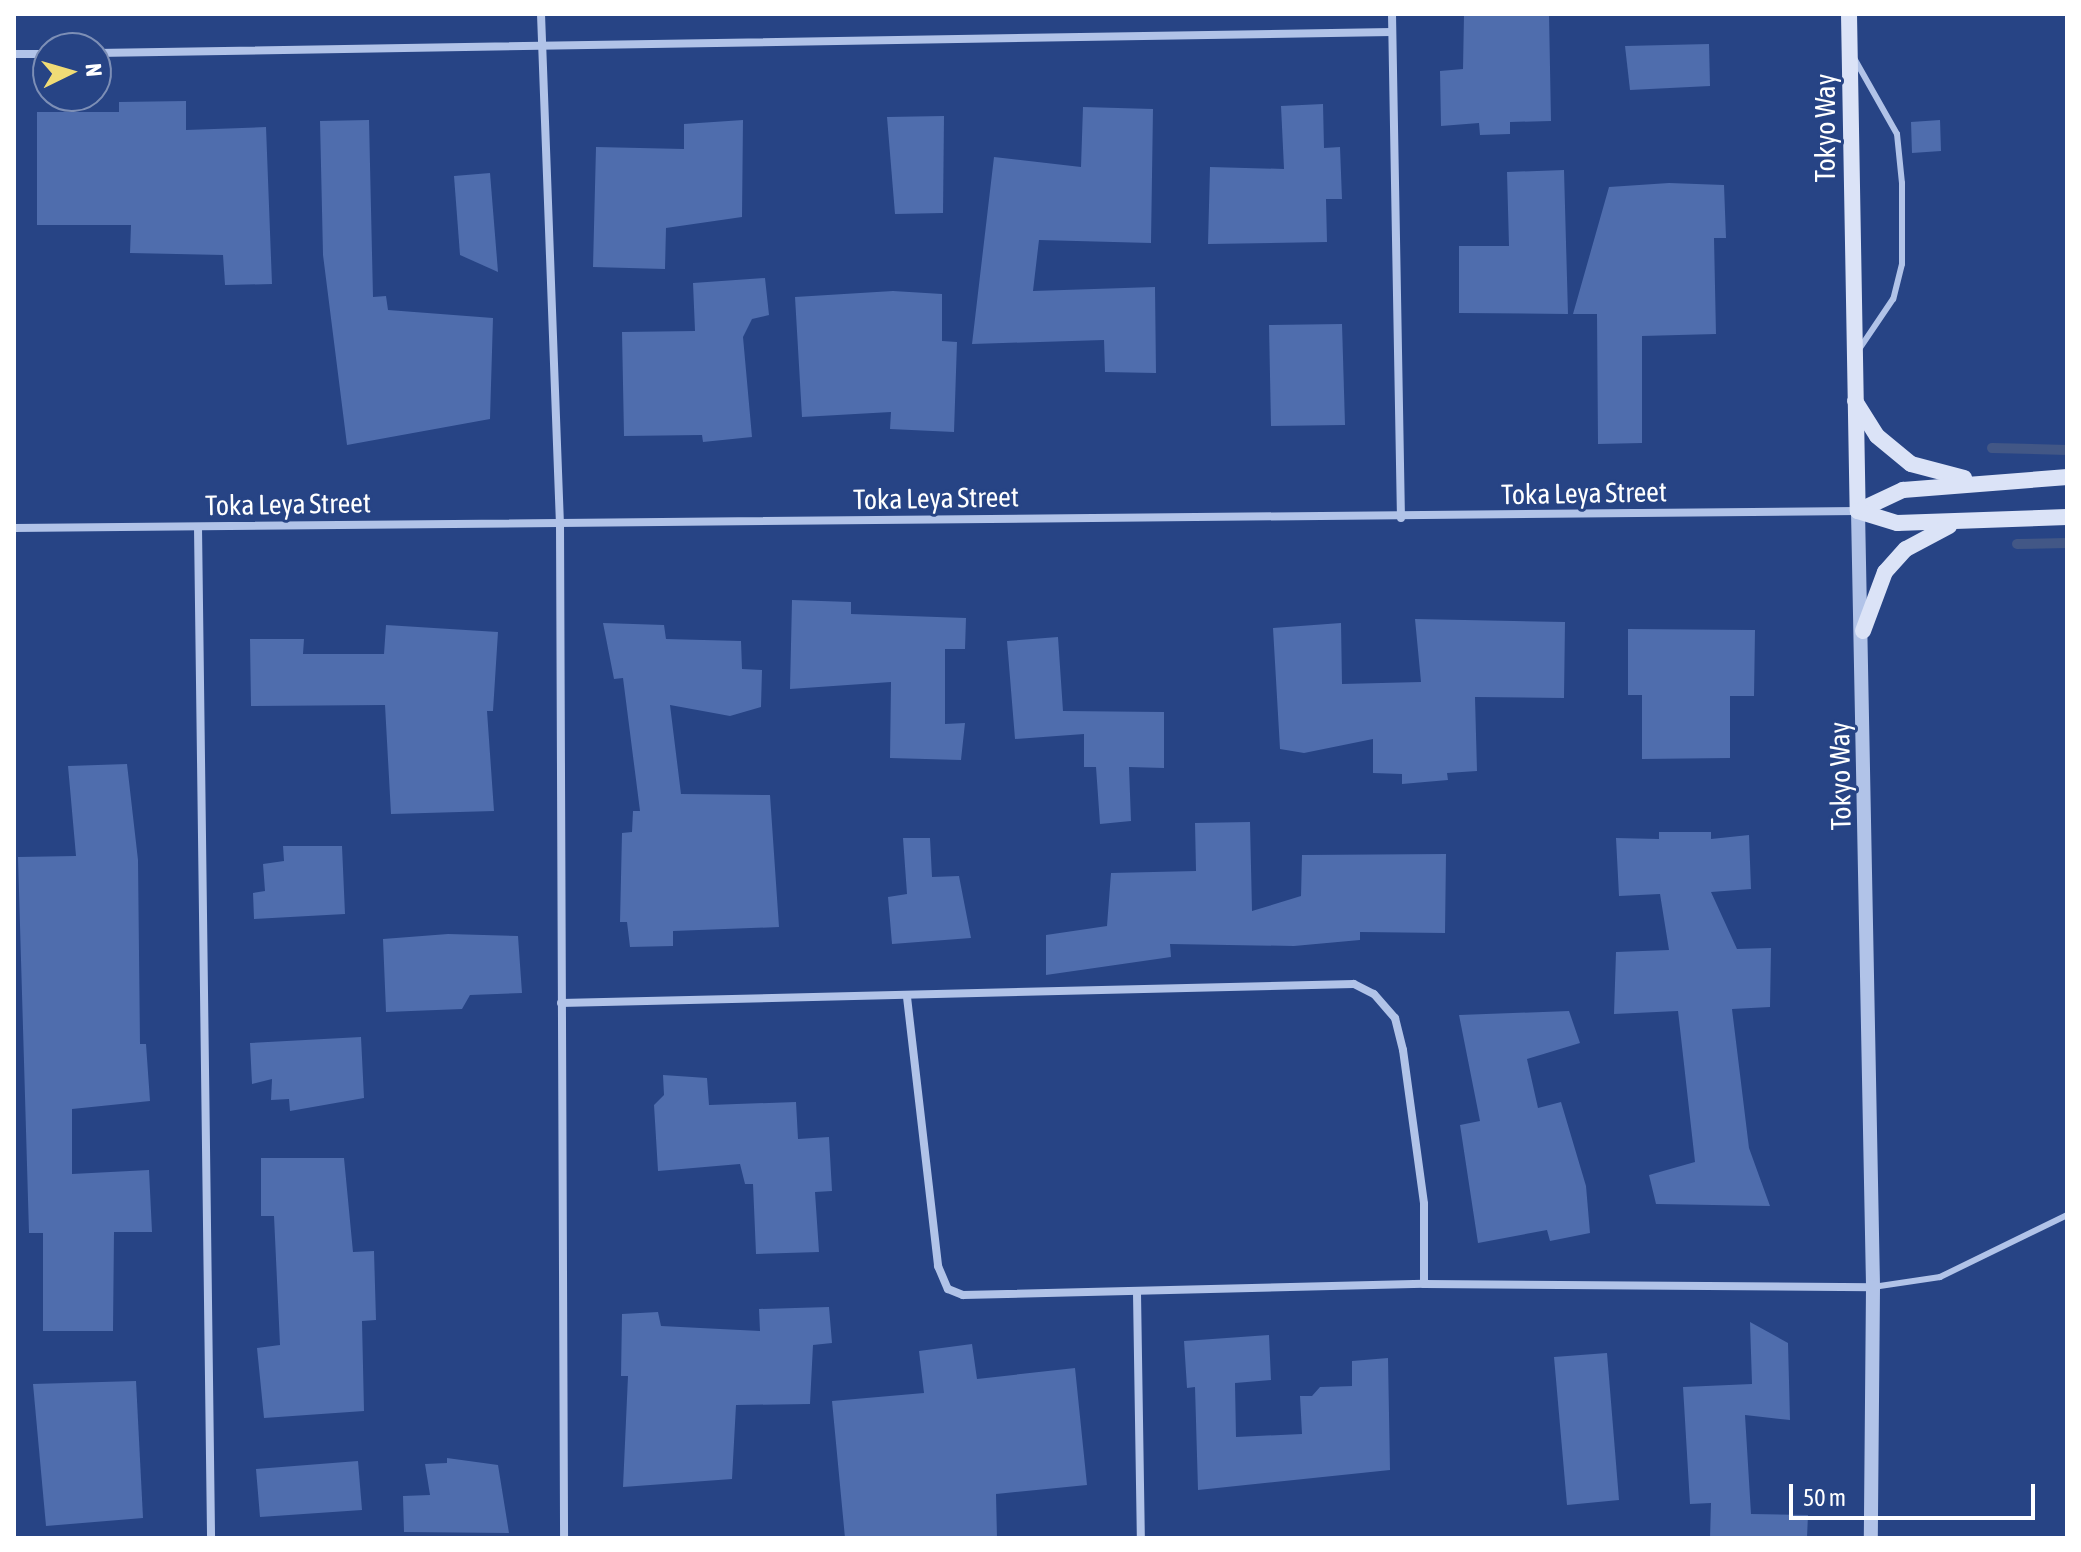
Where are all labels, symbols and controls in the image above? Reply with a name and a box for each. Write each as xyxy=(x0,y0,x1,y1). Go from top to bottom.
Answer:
north arrow xyxy=(32,32,112,112)
text: N xyxy=(80,62,107,78)
street label: Tokyo Way xyxy=(1808,74,1842,182)
street label: Toka Leya Street xyxy=(1501,475,1667,511)
street label: Toka Leya Street xyxy=(853,480,1019,516)
street label: Toka Leya Street xyxy=(205,486,371,522)
street label: Tokyo Way xyxy=(1822,722,1858,830)
scale bar xyxy=(1793,1468,2039,1518)
text: 50 m xyxy=(1803,1484,1846,1511)

